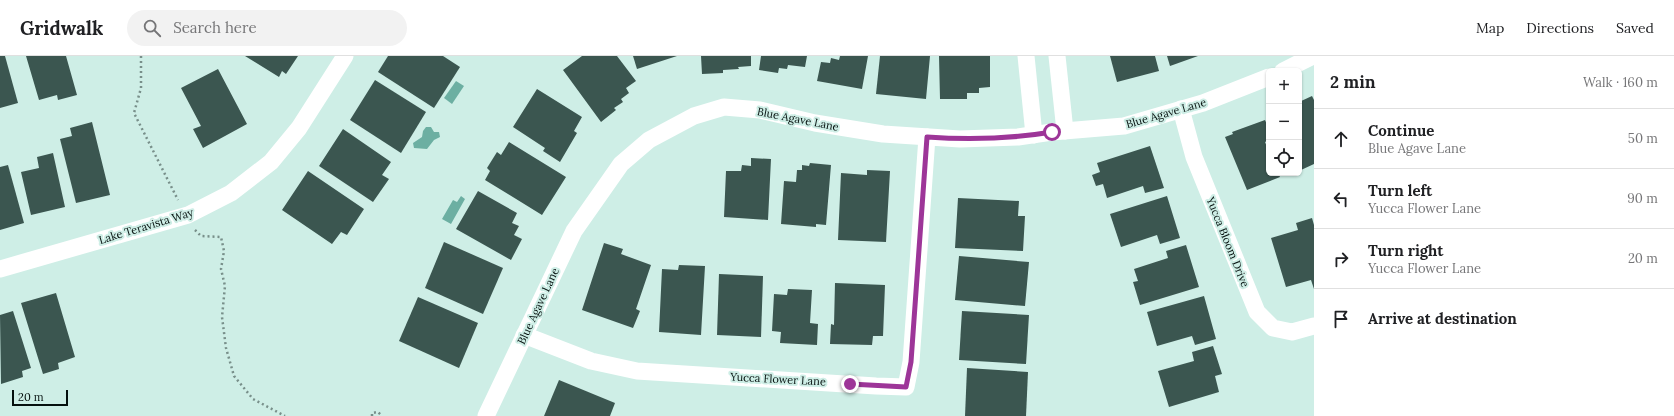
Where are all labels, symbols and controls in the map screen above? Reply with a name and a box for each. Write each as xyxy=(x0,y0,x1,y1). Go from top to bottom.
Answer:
search box xyxy=(127,10,407,46)
text: Gridwalk xyxy=(20,16,103,40)
icon: search xyxy=(141,17,163,39)
text: Search here xyxy=(173,18,257,37)
text: Map xyxy=(1476,19,1504,37)
text: Directions xyxy=(1526,19,1594,37)
text: Saved xyxy=(1616,19,1654,37)
map controls xyxy=(1266,68,1302,176)
button: + xyxy=(1266,68,1302,104)
text: 2 min xyxy=(1330,71,1376,93)
text: Walk · 160 m xyxy=(1583,74,1658,91)
street label: Blue Agave Lane xyxy=(1124,95,1208,131)
street label: Blue Agave Lane xyxy=(756,104,840,134)
button: − xyxy=(1266,104,1302,140)
text: Continue xyxy=(1368,121,1434,140)
route start xyxy=(1043,123,1061,141)
icon: ahead xyxy=(1330,128,1352,150)
text: 50 m xyxy=(1628,130,1658,147)
button: locate xyxy=(1266,140,1302,176)
text: Blue Agave Lane xyxy=(1368,140,1466,157)
text: Turn left xyxy=(1368,181,1432,200)
icon: left xyxy=(1330,188,1352,210)
text: 90 m xyxy=(1627,190,1658,207)
street label: Yucca Bloom Drive xyxy=(1203,194,1252,289)
text: Yucca Flower Lane xyxy=(1368,200,1481,217)
street label: Lake Teravista Way xyxy=(97,205,195,247)
text: Turn right xyxy=(1368,241,1444,260)
icon: right xyxy=(1330,248,1352,270)
text: 20 m xyxy=(1628,250,1658,267)
text: Yucca Flower Lane xyxy=(1368,260,1481,277)
street label: Blue Agave Lane xyxy=(514,265,562,347)
icon: arrive xyxy=(1330,308,1352,330)
text: Arrive at destination xyxy=(1368,309,1517,328)
street label: Yucca Flower Lane xyxy=(729,369,826,388)
route end xyxy=(841,375,859,393)
scale bar xyxy=(12,388,68,407)
text: 20 m xyxy=(18,390,43,404)

